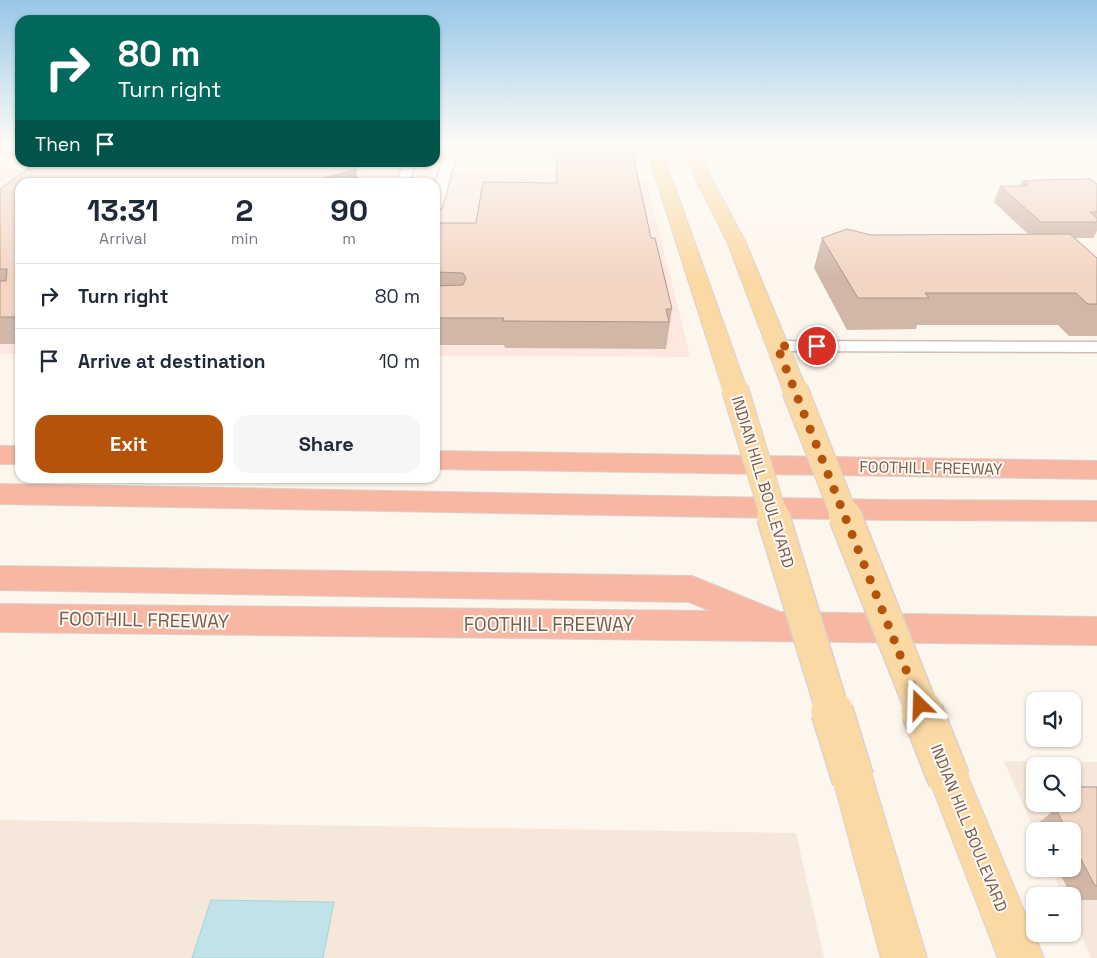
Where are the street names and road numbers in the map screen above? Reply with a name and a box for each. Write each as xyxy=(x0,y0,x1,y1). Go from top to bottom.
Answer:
street label: INDIAN HILL BOULEVARD xyxy=(727,393,799,571)
street label: FOOTHILL FREEWAY xyxy=(859,456,1003,480)
street label: FOOTHILL FREEWAY xyxy=(59,606,230,634)
street label: FOOTHILL FREEWAY xyxy=(464,612,635,637)
street label: INDIAN HILL BOULEVARD xyxy=(926,741,1012,915)

